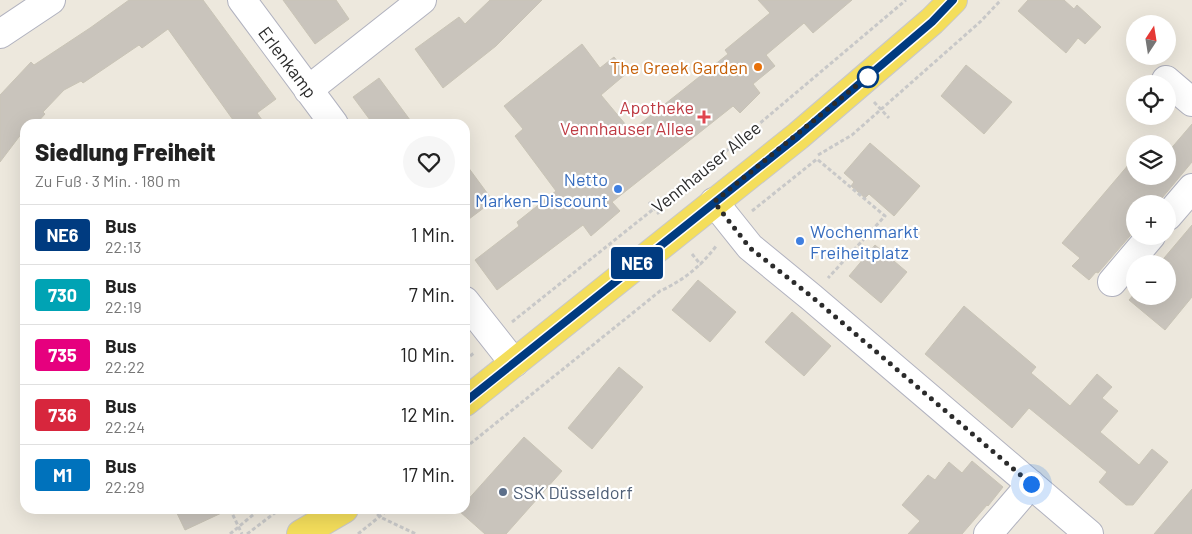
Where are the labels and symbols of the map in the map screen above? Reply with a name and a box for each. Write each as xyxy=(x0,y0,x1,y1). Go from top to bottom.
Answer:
north arrow xyxy=(1126,15,1176,65)
street label: Erlenkamp xyxy=(254,22,322,102)
place label: The Greek Garden xyxy=(610,56,748,78)
marker: The Greek Garden xyxy=(752,61,764,73)
unlabelled marker xyxy=(857,66,879,88)
place label: Apotheke Vennhauser Allee xyxy=(560,96,694,139)
marker: Apotheke Vennhauser Allee xyxy=(698,111,710,123)
street label: Vennhauser Allee xyxy=(647,116,765,218)
place label: Netto Marken-Discount xyxy=(475,168,608,211)
marker: Netto Marken-Discount xyxy=(612,183,624,195)
place label: Wochenmarkt Freiheitplatz xyxy=(810,220,919,263)
marker: Wochenmarkt Freiheitplatz xyxy=(794,235,806,247)
line badge: NE6 xyxy=(608,247,666,279)
your location xyxy=(1019,472,1044,497)
place label: SSK Düsseldorf xyxy=(513,481,633,503)
marker: SSK Düsseldorf xyxy=(497,486,509,498)

